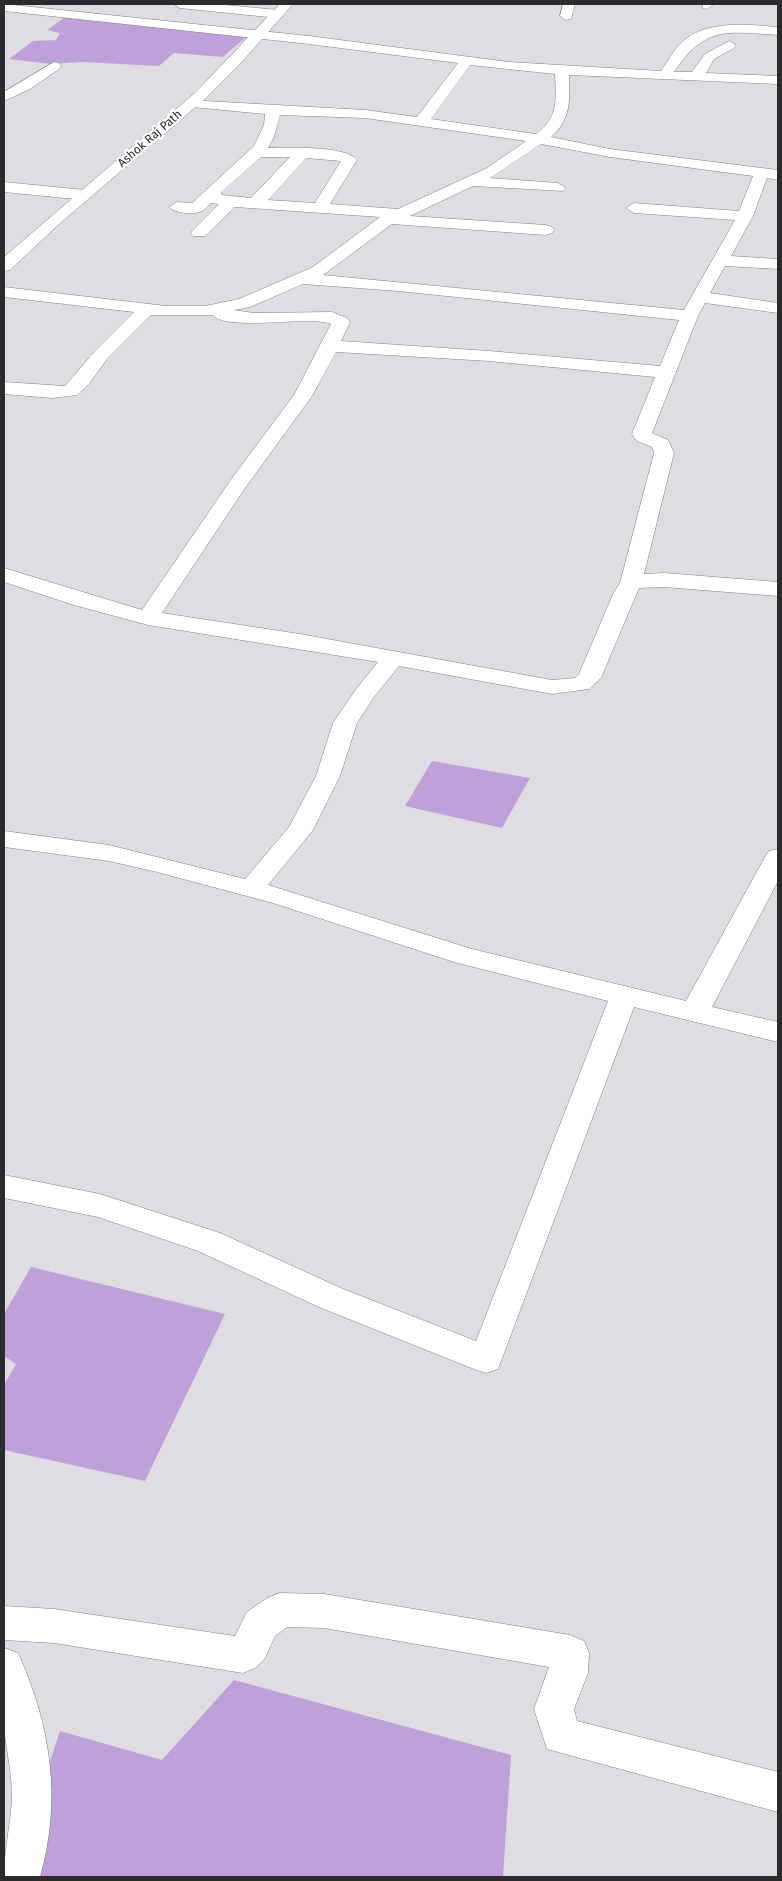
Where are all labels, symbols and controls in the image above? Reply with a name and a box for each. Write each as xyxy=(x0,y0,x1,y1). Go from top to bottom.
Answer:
street label: Ashok Raj Path xyxy=(115,107,185,171)

